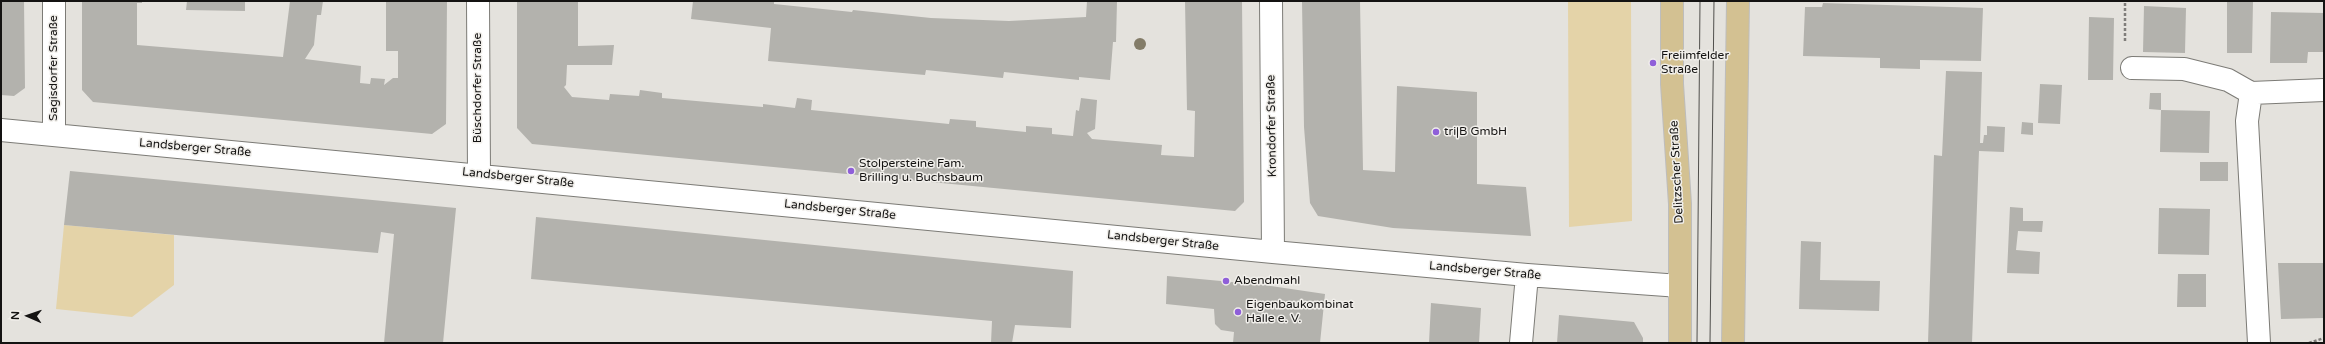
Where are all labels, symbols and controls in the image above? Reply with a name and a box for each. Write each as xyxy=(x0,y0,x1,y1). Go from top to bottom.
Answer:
street label: Sagisdorfer Straße xyxy=(47,15,61,121)
street label: Büschdorfer Straße xyxy=(471,33,485,143)
place label: Freiimfelder Straße xyxy=(1661,49,1729,77)
marker: Freiimfelder Straße xyxy=(1648,58,1658,68)
street label: Krondorfer Straße xyxy=(1264,75,1280,177)
street label: Delitzscher Straße xyxy=(1667,120,1687,224)
place label: tri|B GmbH xyxy=(1444,125,1507,139)
marker: tri|B GmbH xyxy=(1431,127,1441,137)
street label: Landsberger Straße xyxy=(138,136,252,160)
place label: Stolpersteine Fam. Brilling u. Buchsbaum xyxy=(859,157,983,185)
street label: Landsberger Straße xyxy=(461,165,575,191)
marker: Stolpersteine Fam. Brilling u. Buchsbaum xyxy=(846,166,856,176)
street label: Landsberger Straße xyxy=(783,197,897,223)
street label: Landsberger Straße xyxy=(1106,228,1220,254)
street label: Landsberger Straße xyxy=(1428,259,1542,283)
place label: Abendmahl xyxy=(1234,274,1300,288)
marker: Abendmahl xyxy=(1221,276,1231,286)
north arrow xyxy=(8,296,48,336)
place label: Eigenbaukombinat Halle e. V. xyxy=(1246,298,1354,326)
marker: Eigenbaukombinat Halle e. V. xyxy=(1233,307,1243,317)
text: N xyxy=(9,311,22,320)

